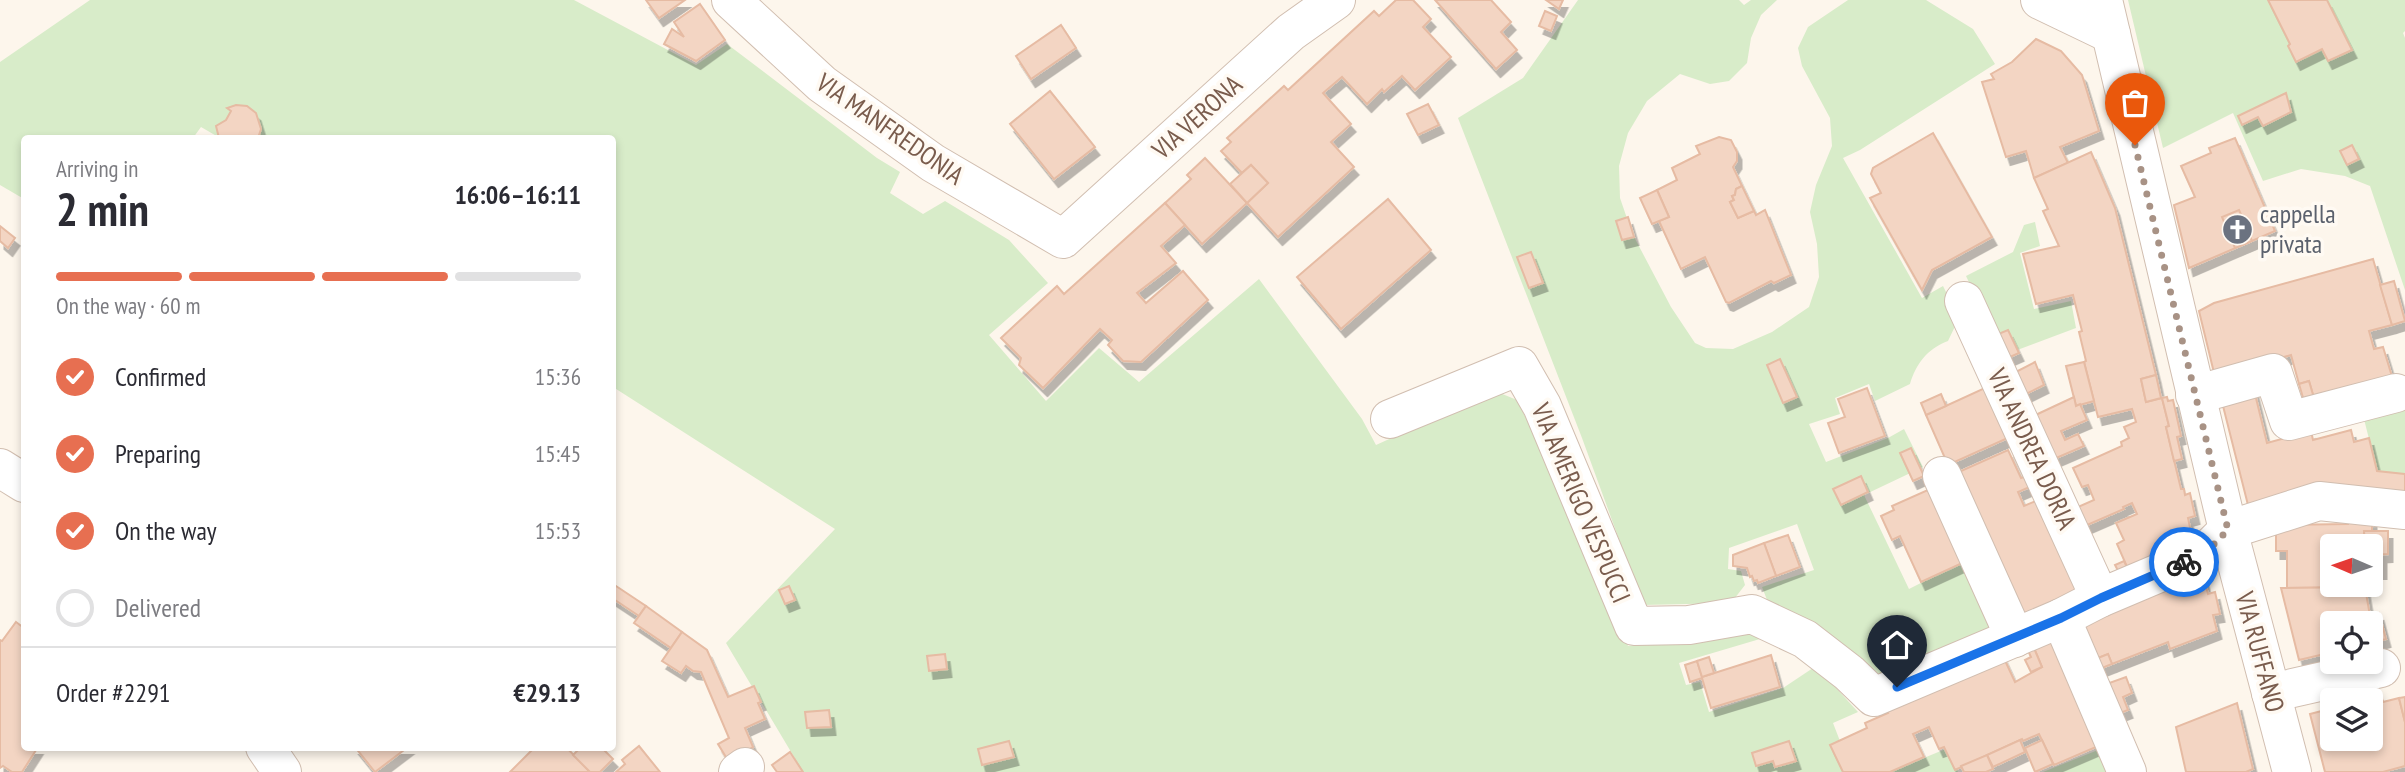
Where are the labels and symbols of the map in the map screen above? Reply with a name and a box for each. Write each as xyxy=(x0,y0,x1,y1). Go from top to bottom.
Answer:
street label: VIA MANFREDONIA xyxy=(809,65,971,192)
street label: VIA VERONA xyxy=(1144,67,1249,166)
pin xyxy=(2105,73,2165,145)
place label: cappella privata xyxy=(2260,197,2336,260)
church icon: cappella privata xyxy=(2220,212,2254,246)
street label: VIA ANDREA DORIA xyxy=(1980,362,2084,535)
street label: VIA AMERIGO VESPUCCI xyxy=(1524,397,1638,608)
courier xyxy=(2149,527,2219,597)
north arrow xyxy=(2320,534,2384,597)
street label: VIA RUFFANO xyxy=(2228,587,2292,716)
pin xyxy=(1867,615,1927,687)

